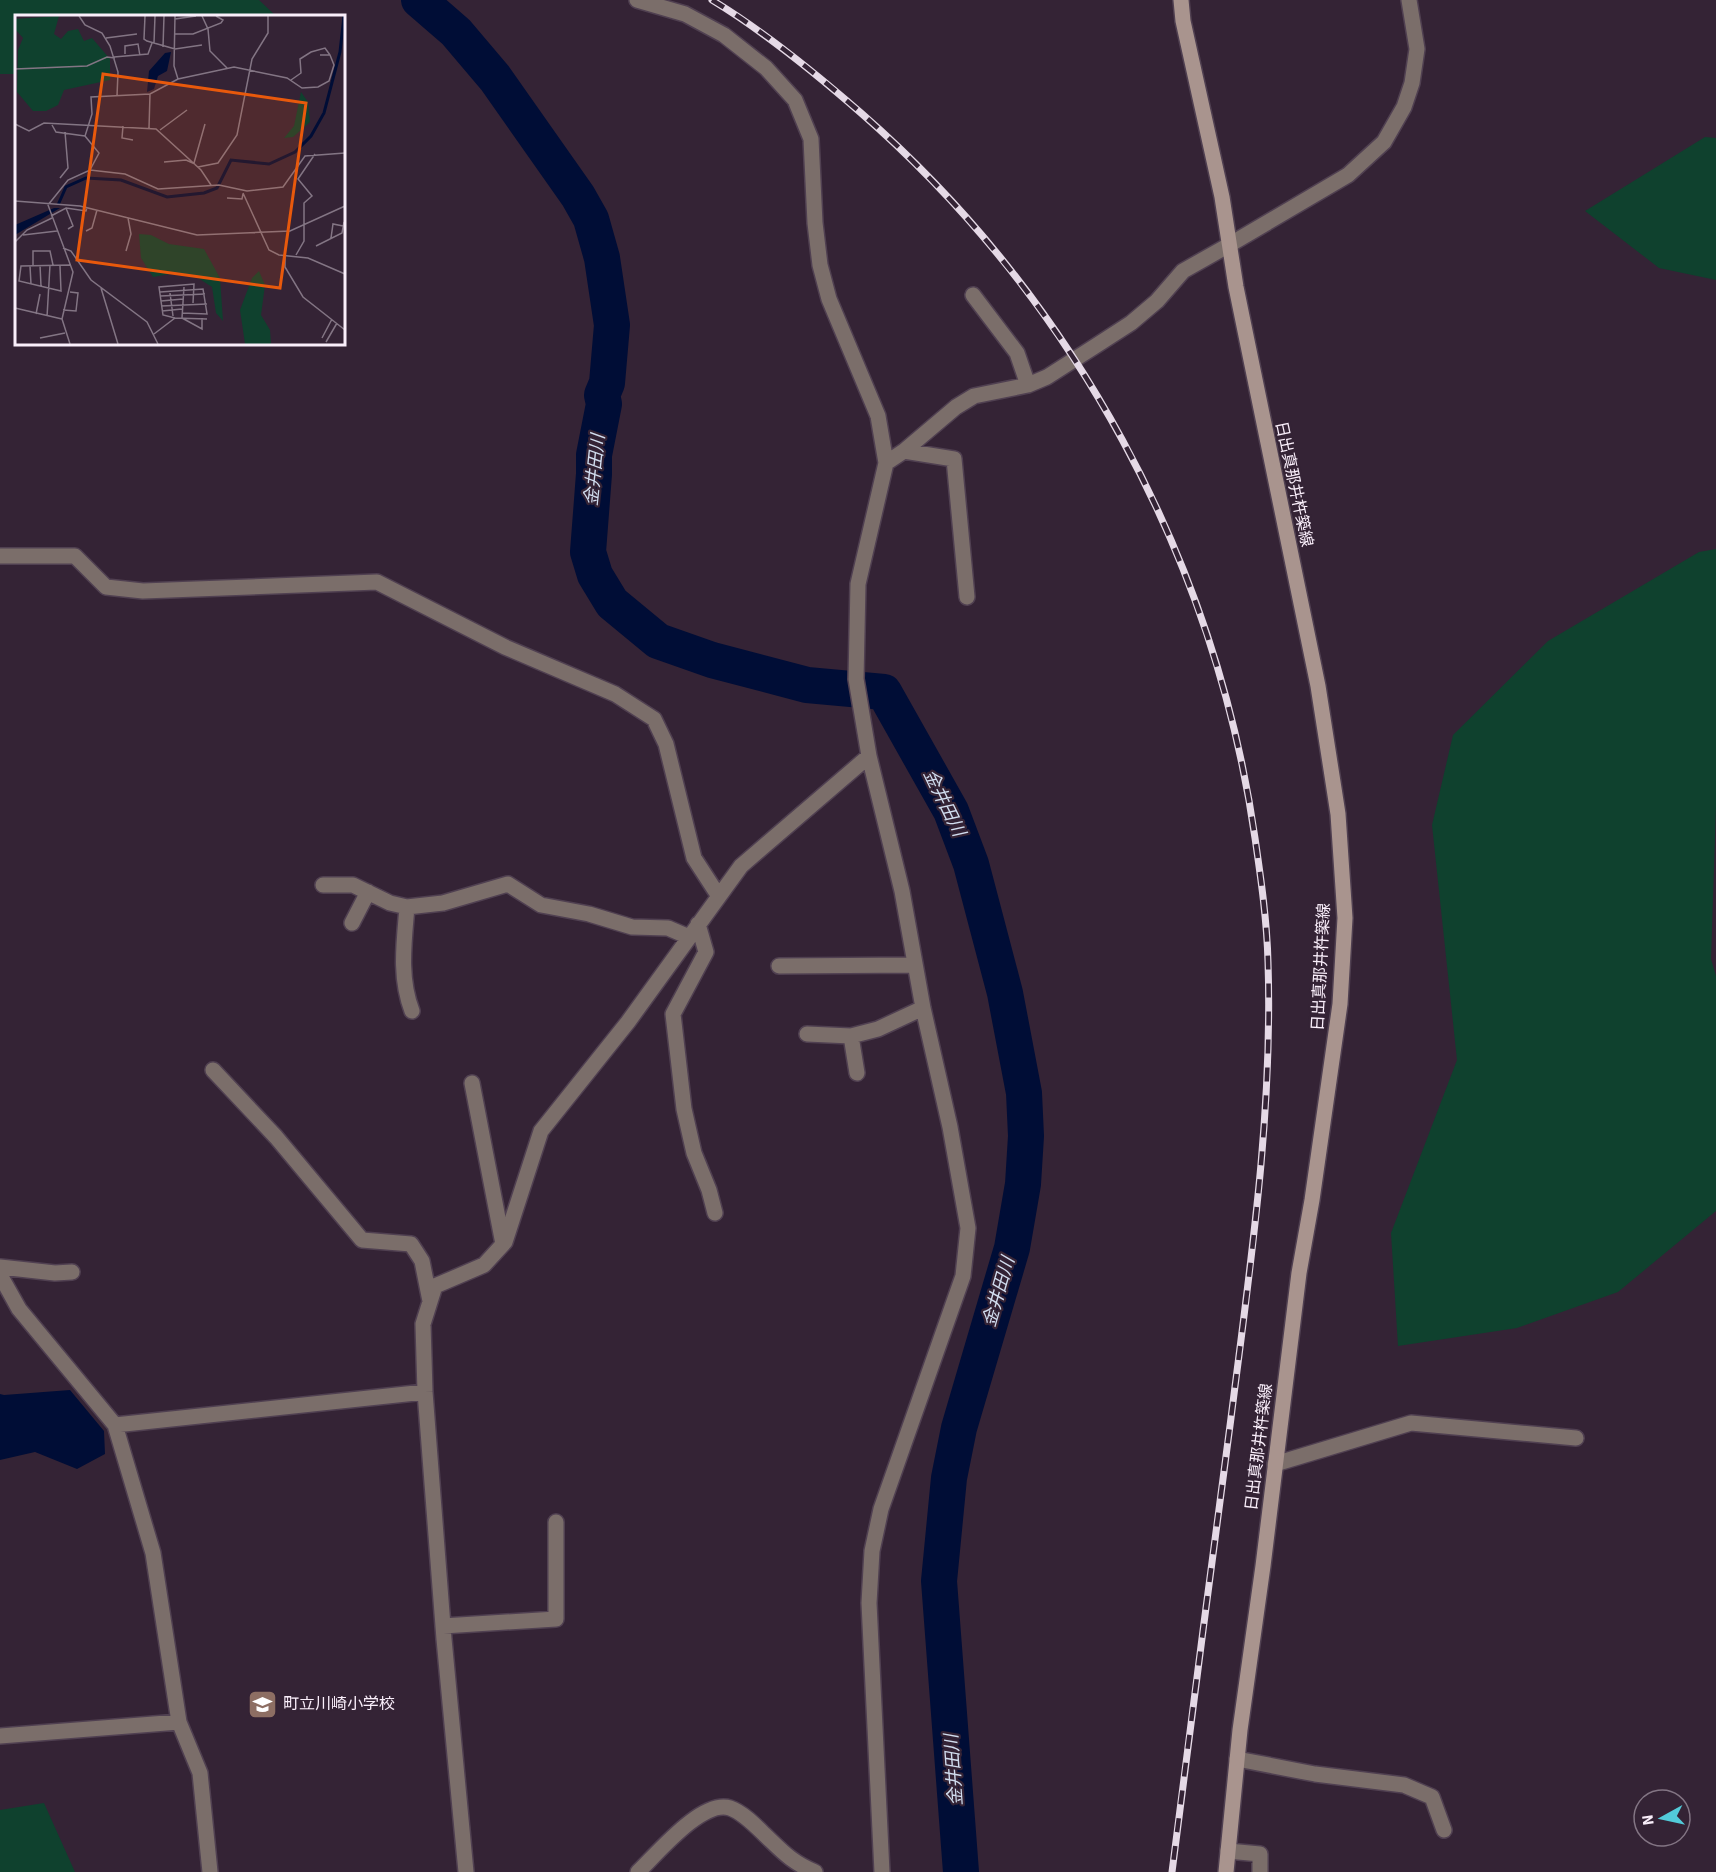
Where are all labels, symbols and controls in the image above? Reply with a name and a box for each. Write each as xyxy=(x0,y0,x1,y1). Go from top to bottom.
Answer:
inset map xyxy=(15,15,345,345)
street label: 日出真那井杵築線 xyxy=(1270,419,1318,549)
water label: 金井田川 xyxy=(579,431,611,507)
water label: 金井田川 xyxy=(917,765,972,843)
street label: 日出真那井杵築線 xyxy=(1307,903,1335,1031)
water label: 金井田川 xyxy=(977,1252,1021,1330)
street label: 日出真那井杵築線 xyxy=(1240,1382,1278,1512)
school or university icon: 町立川崎小学校 xyxy=(246,1688,278,1720)
place label: 町立川崎小学校 xyxy=(283,1693,395,1715)
water label: 金井田川 xyxy=(939,1731,969,1807)
north arrow xyxy=(1632,1788,1692,1848)
text: N xyxy=(1637,1813,1660,1827)

